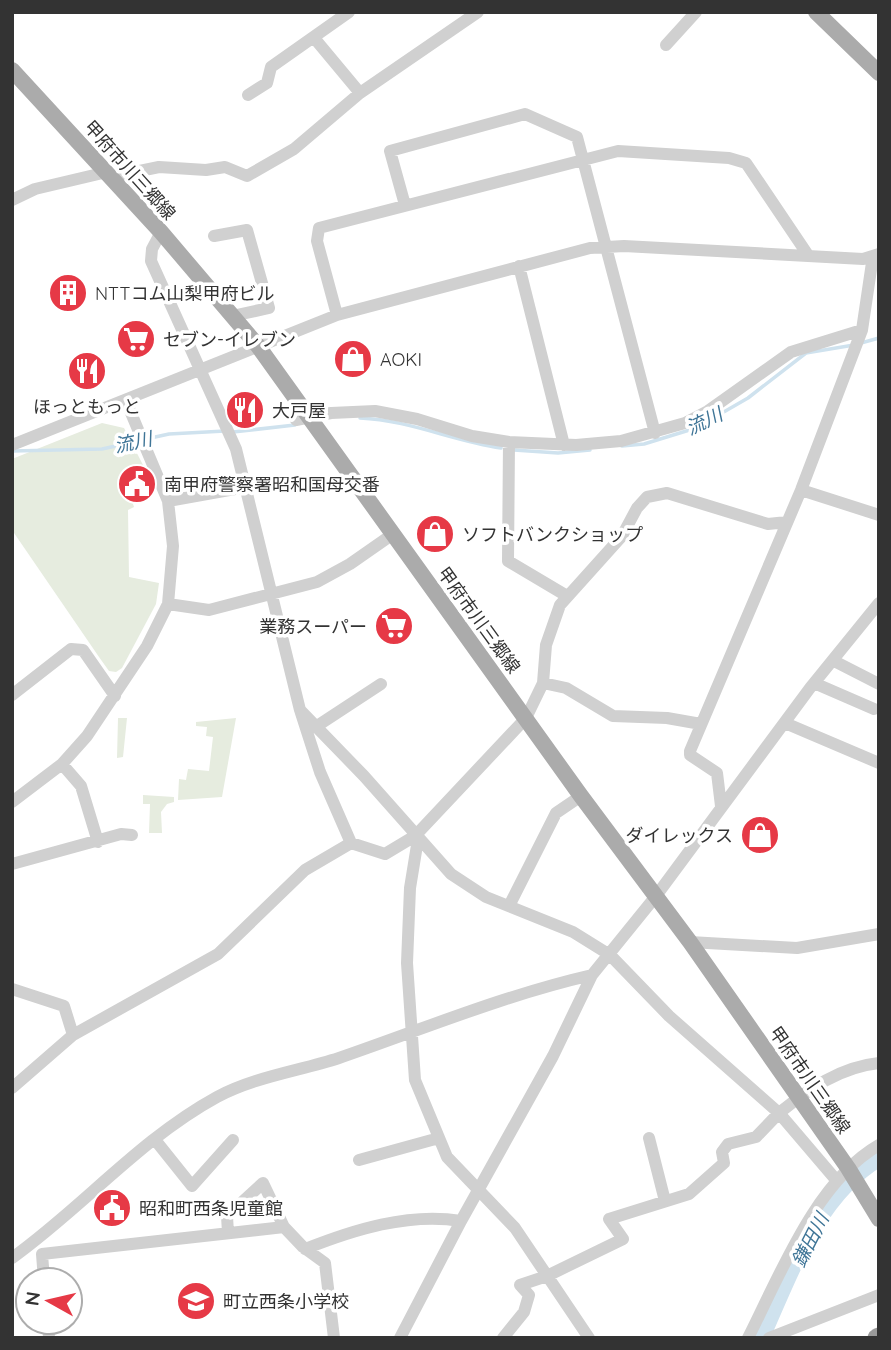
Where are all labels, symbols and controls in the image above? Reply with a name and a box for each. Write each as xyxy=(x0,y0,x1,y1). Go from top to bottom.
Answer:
street label: 甲府市川三郷線 xyxy=(79,115,181,225)
building icon: NTTコム山梨甲府ビル xyxy=(47,272,89,314)
place label: NTTコム山梨甲府ビル xyxy=(95,282,274,305)
supermarket icon: セブン-イレブン xyxy=(115,318,157,360)
place label: セブン-イレブン xyxy=(163,328,296,351)
shop icon: AOKI xyxy=(332,338,374,380)
place label: AOKI xyxy=(380,348,422,371)
restaurant icon: ほっともっと xyxy=(66,350,108,392)
restaurant icon: 大戸屋 xyxy=(224,389,266,431)
place label: ほっともっと xyxy=(33,395,141,418)
place label: 大戸屋 xyxy=(272,399,326,422)
water label: 流川 xyxy=(682,401,728,440)
water label: 流川 xyxy=(112,426,156,458)
public building icon: 南甲府警察署昭和国母交番 xyxy=(116,463,158,505)
place label: 南甲府警察署昭和国母交番 xyxy=(164,473,380,496)
shop icon: ソフトバンクショップ xyxy=(414,513,456,555)
place label: ソフトバンクショップ xyxy=(462,523,643,546)
street label: 甲府市川三郷線 xyxy=(433,562,525,678)
supermarket icon: 業務スーパー xyxy=(373,605,415,647)
place label: 業務スーパー xyxy=(259,615,367,638)
shop icon: ダイレックス xyxy=(739,814,781,856)
place label: ダイレックス xyxy=(626,824,733,847)
street label: 甲府市川三郷線 xyxy=(764,1022,856,1138)
public building icon: 昭和町西条児童館 xyxy=(91,1187,133,1229)
place label: 昭和町西条児童館 xyxy=(139,1197,283,1220)
water label: 鎌田川 xyxy=(786,1207,835,1271)
north arrow xyxy=(14,1266,84,1336)
school or university icon: 町立西条小学校 xyxy=(175,1280,217,1322)
text: N xyxy=(19,1290,45,1307)
place label: 町立西条小学校 xyxy=(223,1290,349,1313)

